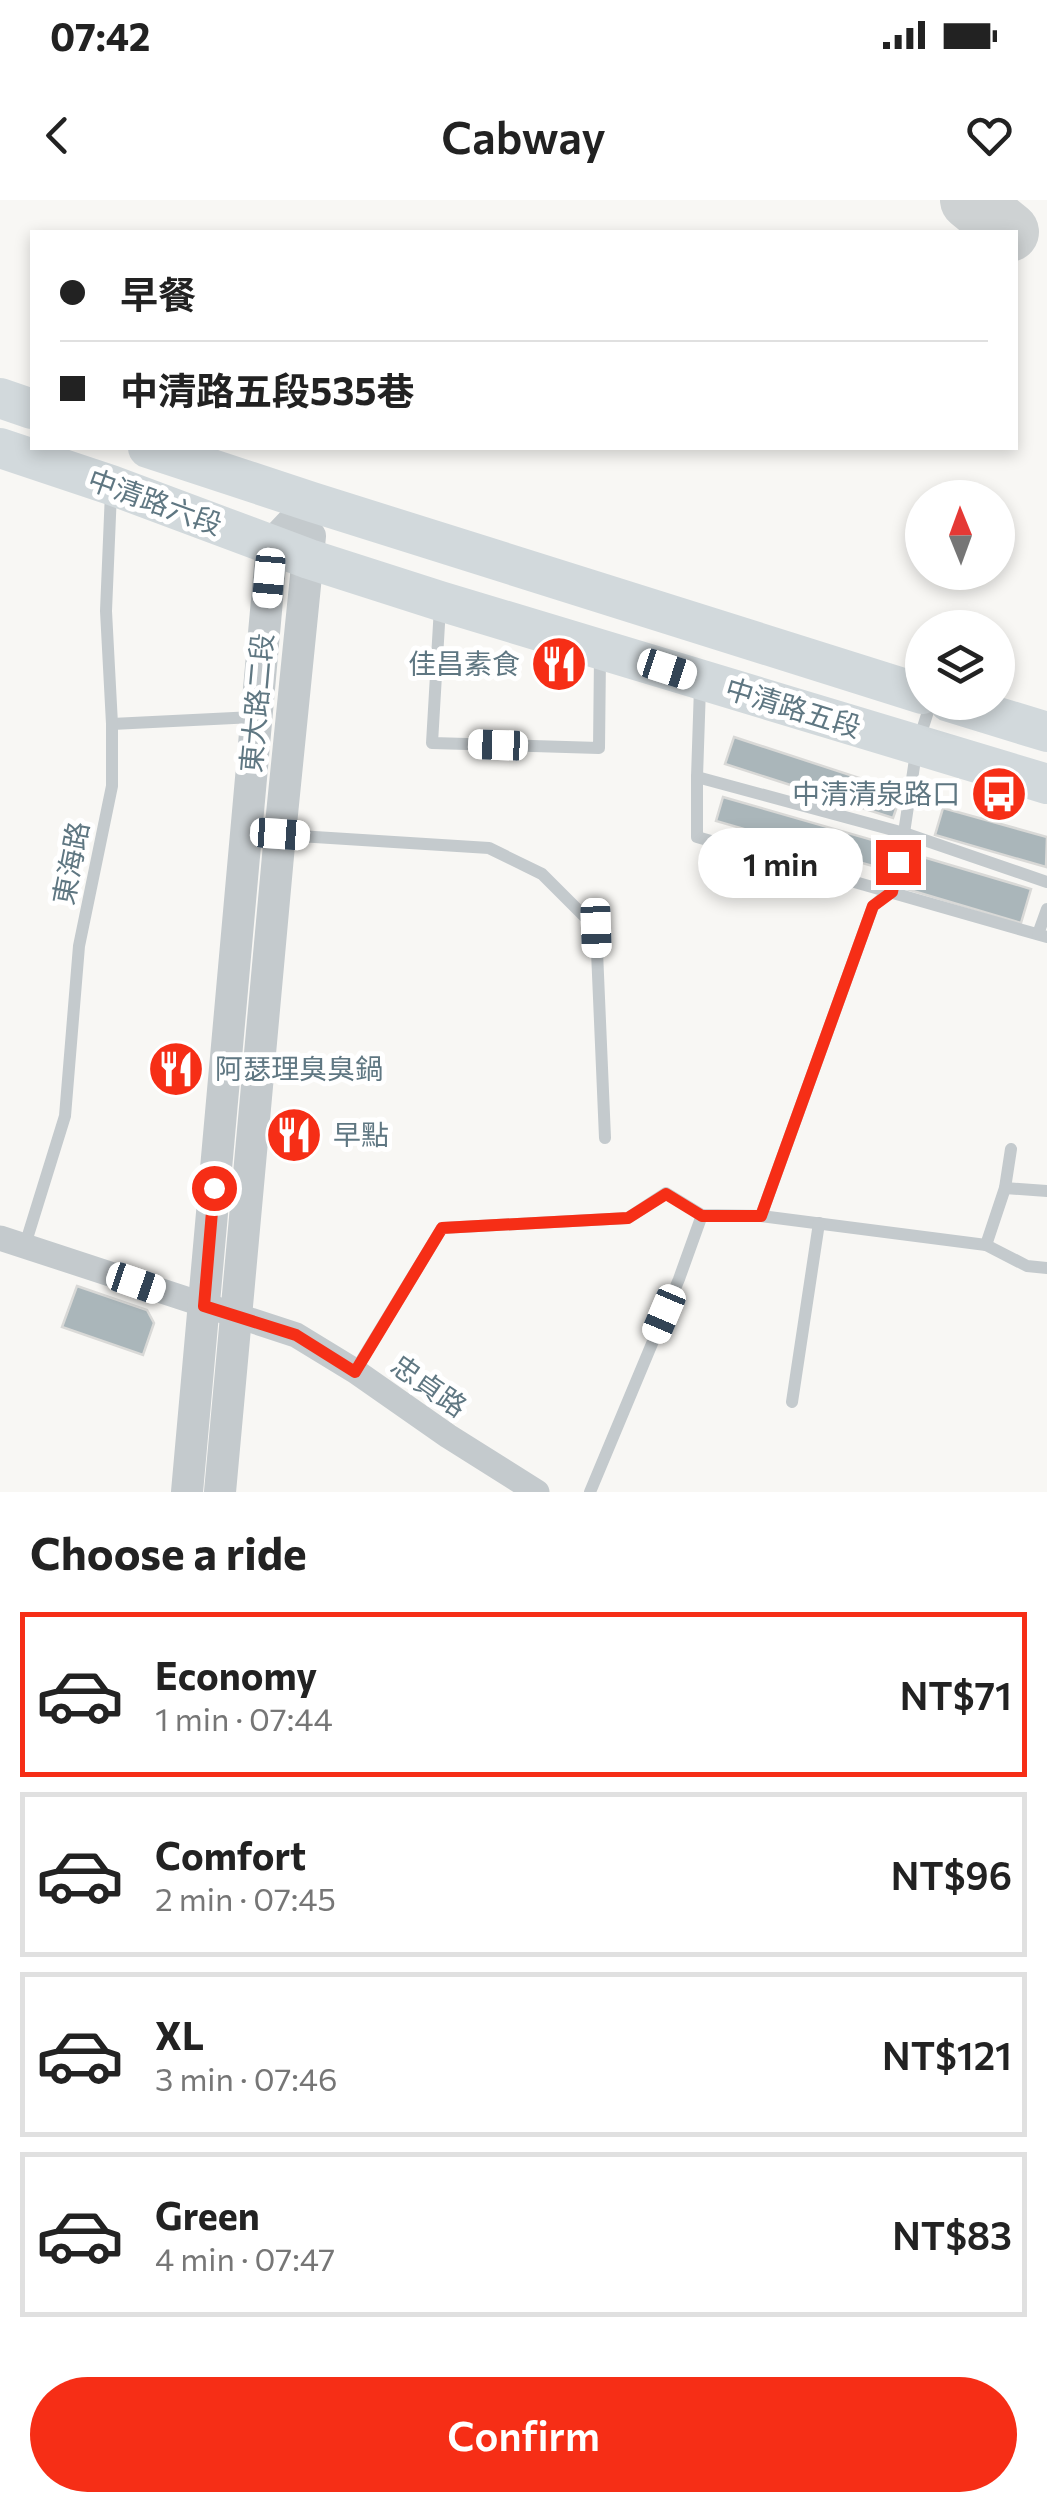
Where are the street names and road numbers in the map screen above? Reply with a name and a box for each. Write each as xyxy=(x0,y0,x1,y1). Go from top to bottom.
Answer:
street label: 中清路六段 xyxy=(84,461,227,541)
street label: 東大路二段 xyxy=(233,632,279,774)
street label: 中清路五段 xyxy=(721,670,865,744)
street label: 東海路 xyxy=(45,818,95,907)
street label: 忠貞路 xyxy=(385,1347,474,1423)

